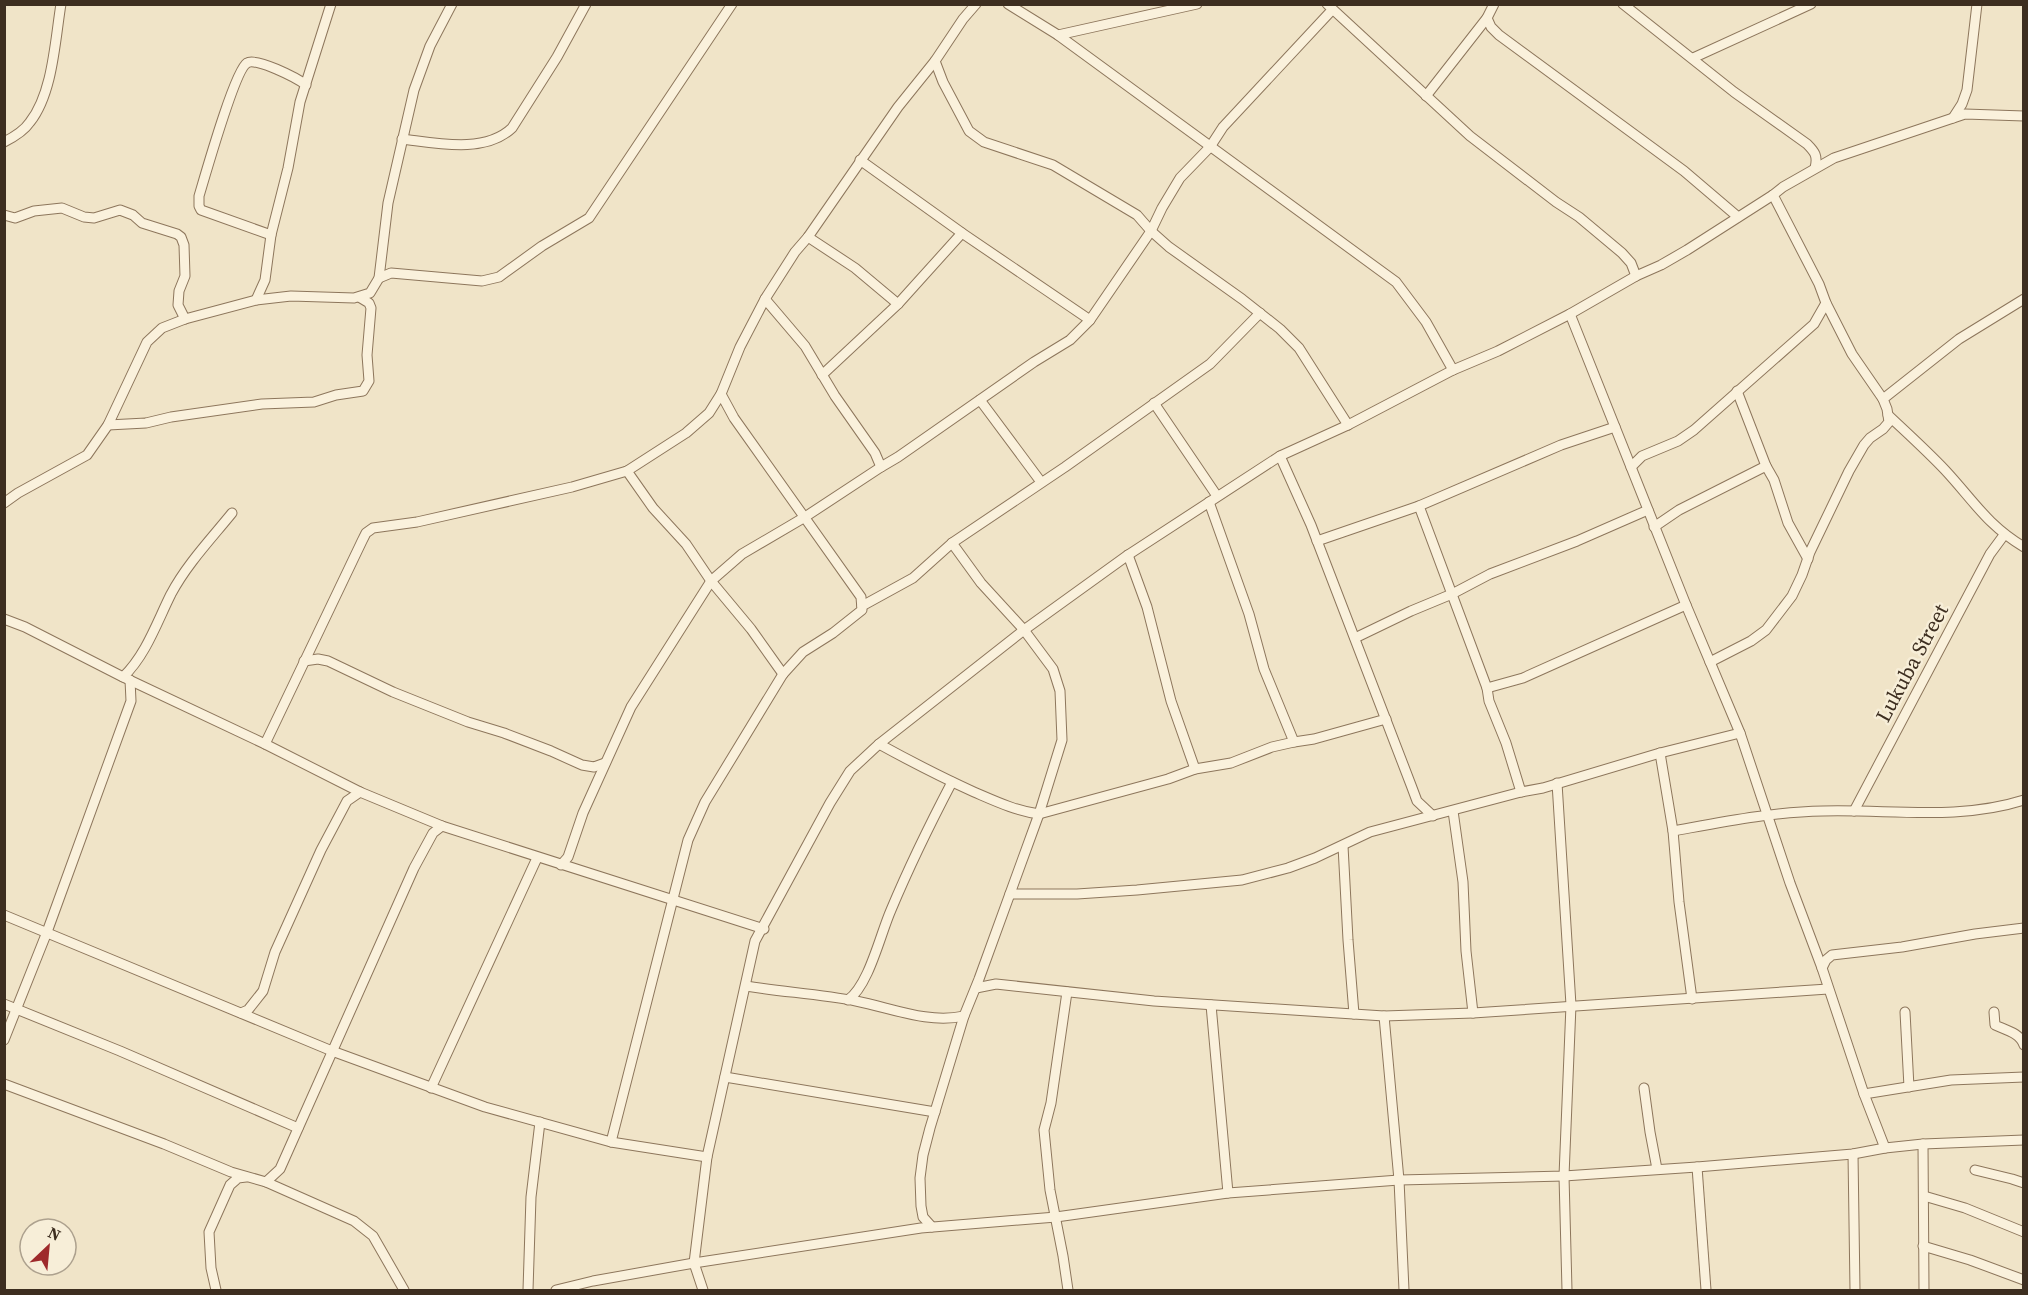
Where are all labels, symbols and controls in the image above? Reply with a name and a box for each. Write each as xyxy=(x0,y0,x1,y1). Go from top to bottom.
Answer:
street label: Lukuba Street xyxy=(1868,598,1955,727)
north arrow xyxy=(18,1217,78,1277)
text: N xyxy=(45,1221,65,1246)

